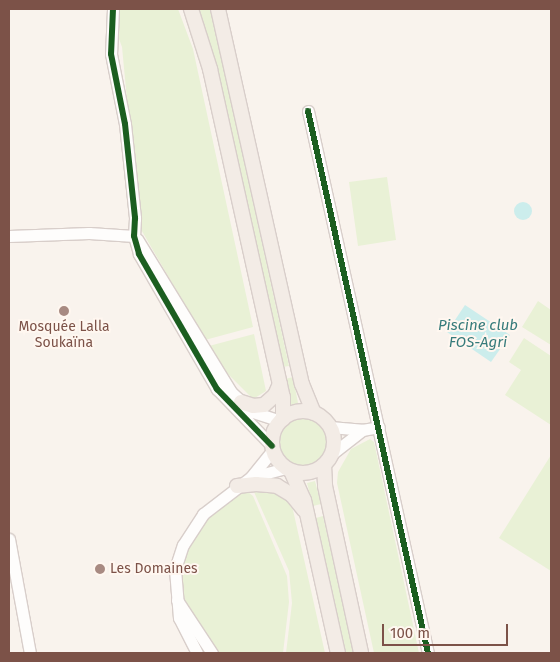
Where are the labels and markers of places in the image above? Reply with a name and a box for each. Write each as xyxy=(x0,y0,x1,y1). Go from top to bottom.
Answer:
marker: Mosquée Lalla Soukaïna xyxy=(58,305,70,317)
place label: Mosquée Lalla Soukaïna xyxy=(18,319,110,352)
place label: Les Domaines xyxy=(110,561,198,577)
marker: Les Domaines xyxy=(94,563,106,575)

